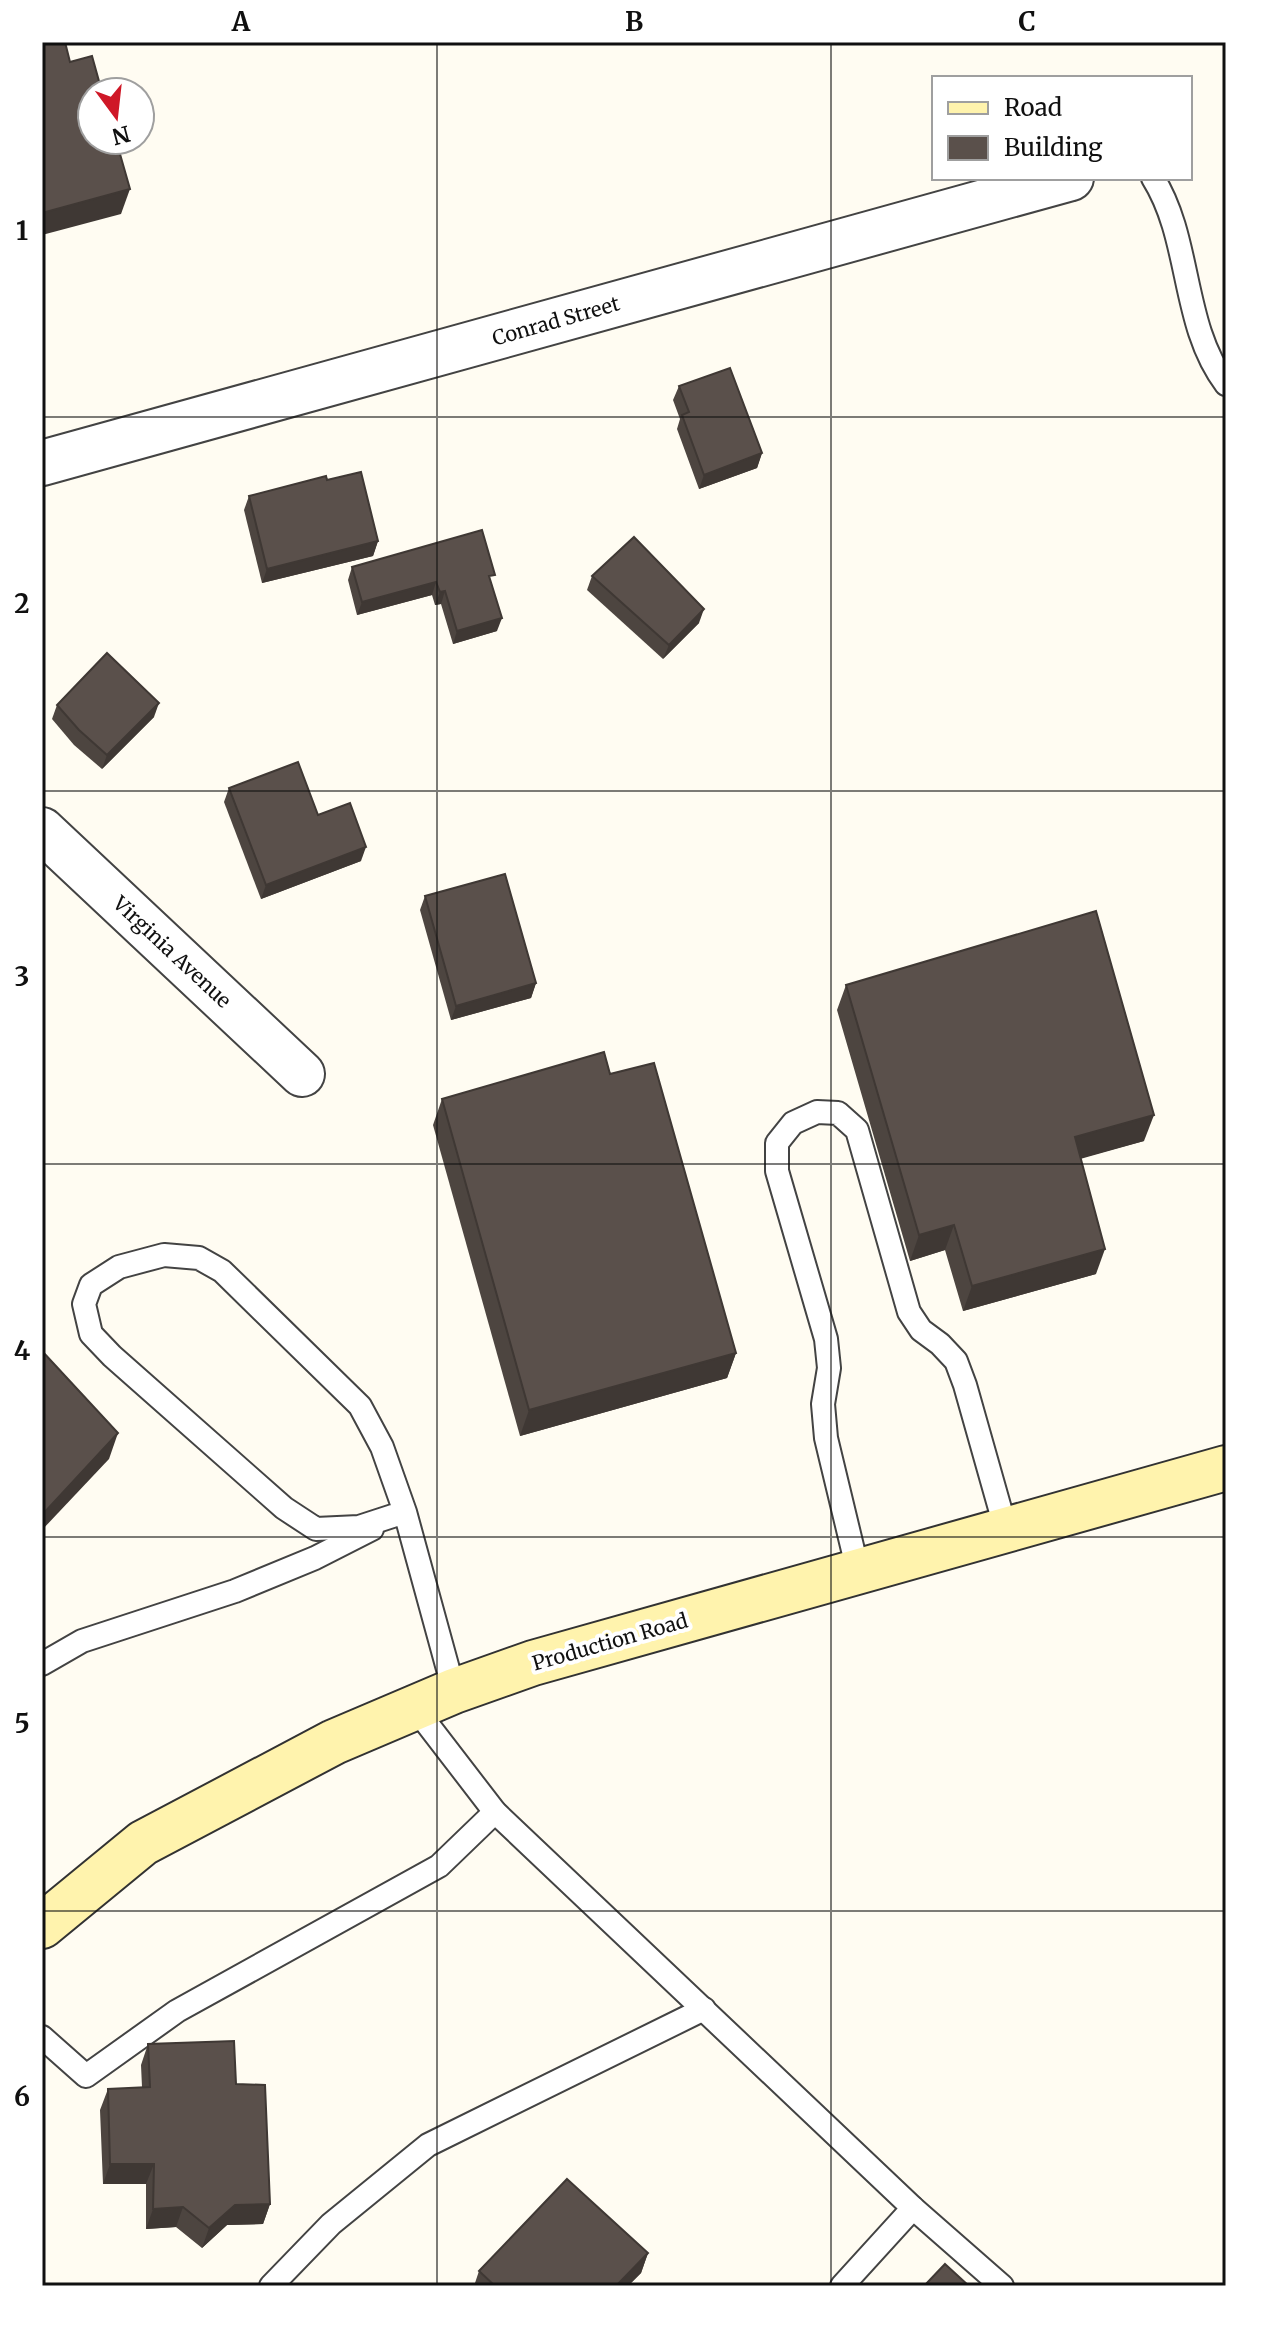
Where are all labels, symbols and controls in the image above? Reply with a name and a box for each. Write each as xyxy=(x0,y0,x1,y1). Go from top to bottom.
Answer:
text: A xyxy=(231,5,251,38)
text: B xyxy=(625,5,643,38)
text: C xyxy=(1018,5,1036,38)
north arrow xyxy=(76,76,156,156)
legend xyxy=(932,76,1192,180)
text: Road xyxy=(1004,92,1062,123)
text: N xyxy=(109,120,133,151)
text: Building xyxy=(1004,132,1103,163)
text: 1 xyxy=(16,214,28,247)
street label: Conrad Street xyxy=(489,290,623,351)
text: 2 xyxy=(14,587,30,620)
street label: Virginia Avenue xyxy=(107,890,237,1013)
text: 3 xyxy=(15,960,29,993)
text: 4 xyxy=(14,1334,31,1367)
street label: Production Road xyxy=(529,1607,690,1676)
text: 5 xyxy=(14,1707,30,1740)
text: 6 xyxy=(14,2080,30,2113)

